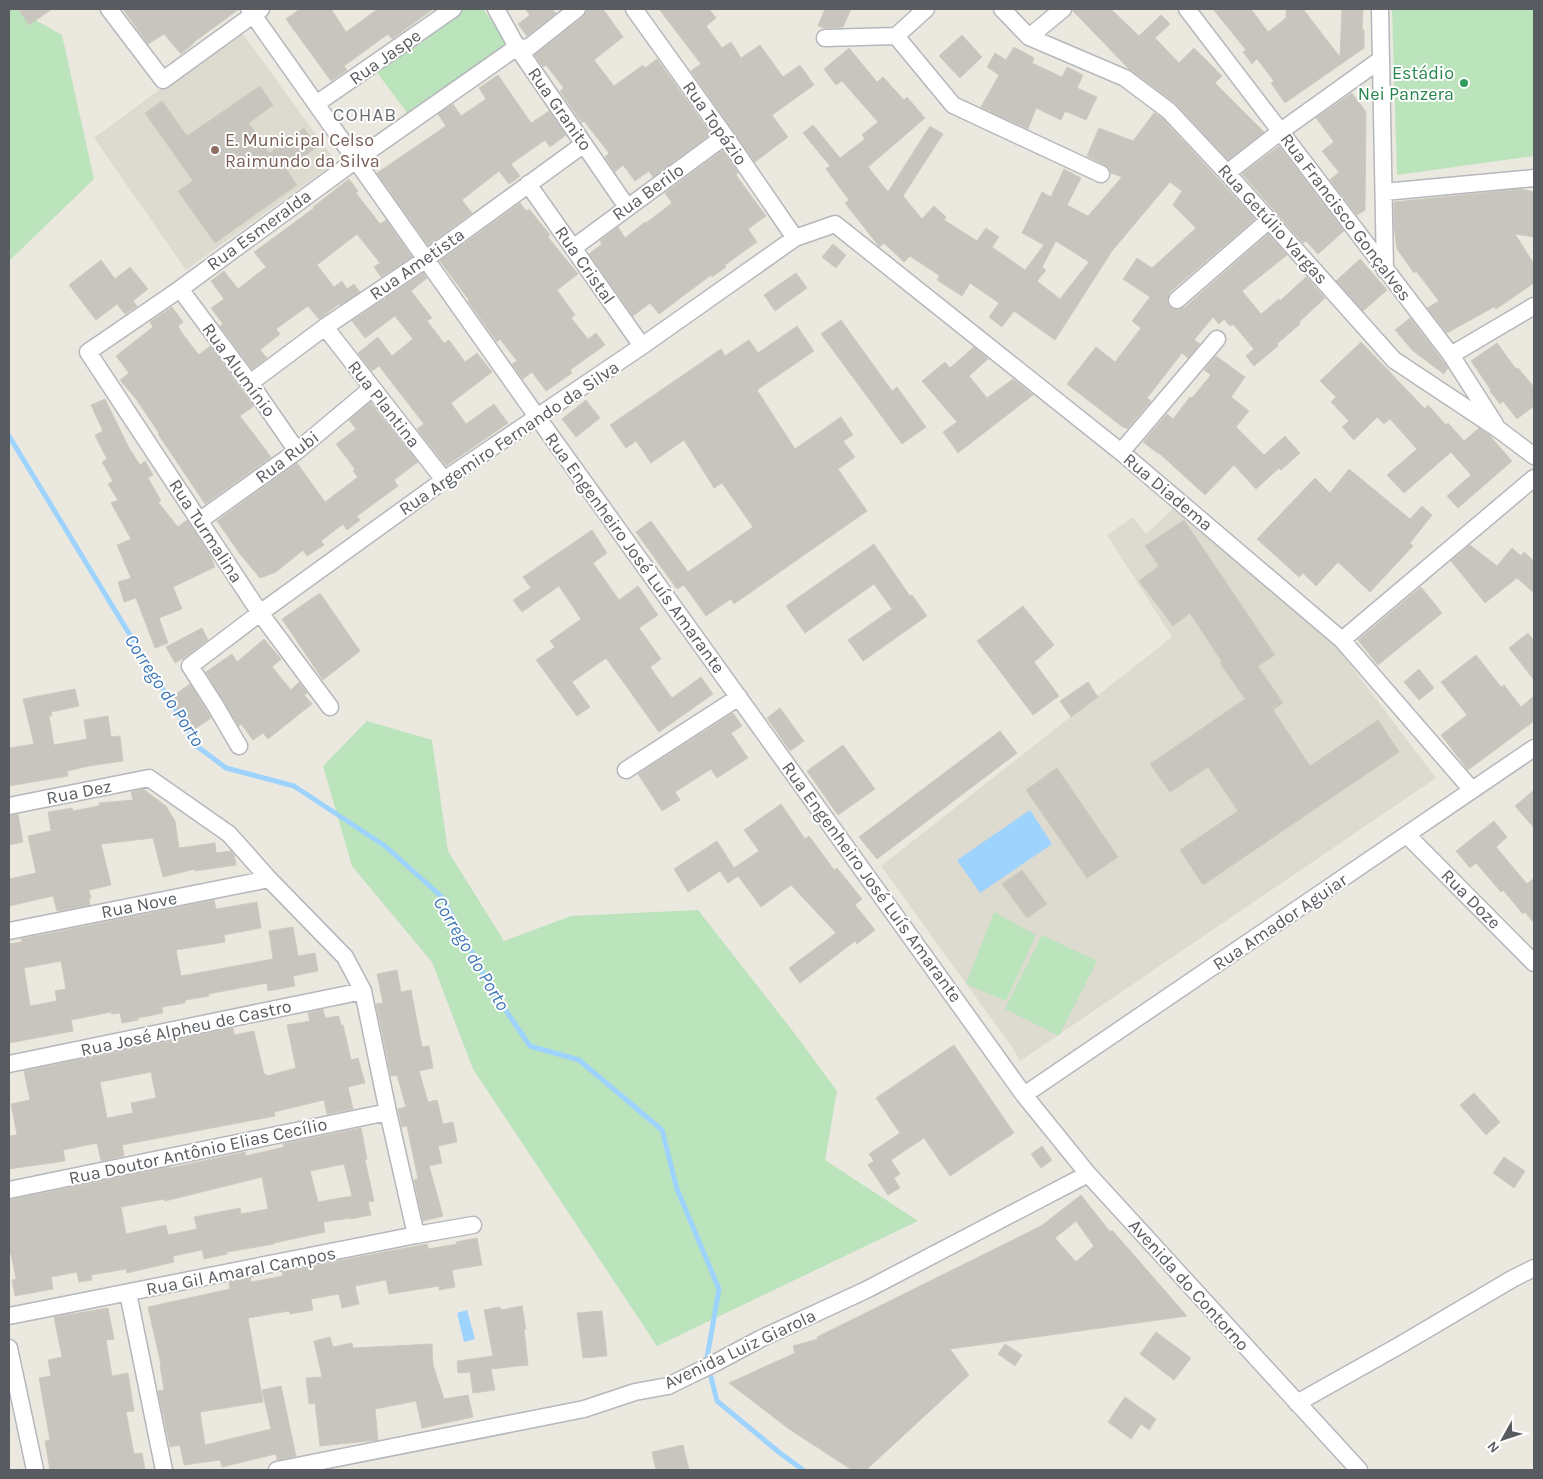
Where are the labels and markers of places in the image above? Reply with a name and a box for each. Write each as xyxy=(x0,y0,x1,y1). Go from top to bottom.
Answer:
place label: Estádio Nei Panzera xyxy=(1358,62,1454,105)
marker: Estádio Nei Panzera xyxy=(1458,77,1470,89)
place label: E. Municipal Celso Raimundo da Silva xyxy=(225,129,380,172)
marker: E. Municipal Celso Raimundo da Silva xyxy=(209,144,221,156)

